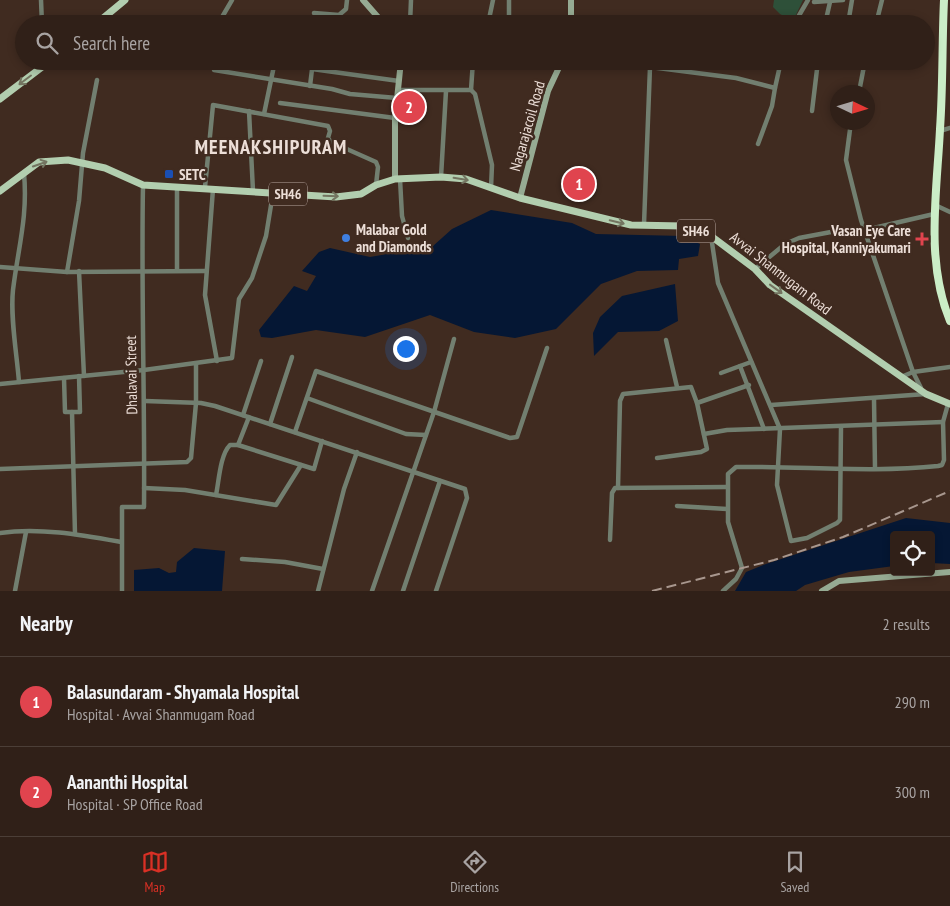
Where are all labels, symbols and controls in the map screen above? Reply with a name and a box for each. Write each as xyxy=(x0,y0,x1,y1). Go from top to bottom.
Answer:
search box xyxy=(15,15,935,70)
icon: search xyxy=(33,29,61,57)
text: Search here xyxy=(73,31,150,55)
one-way arrow xyxy=(18,75,32,85)
street label: Nagarajacoil Road xyxy=(505,79,549,173)
north arrow xyxy=(830,85,875,130)
pin: 2 xyxy=(393,88,425,126)
district label: MEENAKSHIPURAM xyxy=(195,134,347,160)
one-way arrow xyxy=(32,159,48,169)
place label: SETC xyxy=(179,165,206,184)
pin: 1 xyxy=(563,165,595,203)
marker: SETC xyxy=(163,168,175,180)
one-way arrow xyxy=(452,174,468,184)
road number: SH46 xyxy=(269,182,307,205)
one-way arrow xyxy=(322,191,338,201)
one-way arrow xyxy=(609,218,625,227)
place label: Malabar Gold and Diamonds xyxy=(356,220,432,256)
road number: SH46 xyxy=(677,220,715,242)
place label: Vasan Eye Care Hospital, Kanniyakumari xyxy=(782,221,911,257)
street label: Avvai Shanmugam Road xyxy=(726,227,836,319)
marker: Malabar Gold and Diamonds xyxy=(340,232,352,244)
marker: Vasan Eye Care Hospital, Kanniyakumari xyxy=(915,232,929,246)
one-way arrow xyxy=(769,284,783,294)
street label: Dhalavai Street xyxy=(121,335,141,415)
your location xyxy=(393,336,419,362)
map controls xyxy=(890,531,935,576)
button: locate xyxy=(890,531,935,576)
text: Nearby xyxy=(20,610,73,637)
text: 2 results xyxy=(883,614,930,634)
text: Balasundaram - Shyamala Hospital xyxy=(67,680,299,704)
text: 1 xyxy=(32,692,40,712)
text: 290 m xyxy=(895,692,930,712)
text: Hospital · Avvai Shanmugam Road xyxy=(67,704,255,724)
text: Aananthi Hospital xyxy=(67,770,188,794)
text: 2 xyxy=(32,782,40,802)
text: 300 m xyxy=(895,782,930,802)
text: Hospital · SP Office Road xyxy=(67,794,203,814)
tab: Map xyxy=(141,848,169,896)
tab: Directions xyxy=(450,848,499,896)
tab: Saved xyxy=(780,848,809,896)

